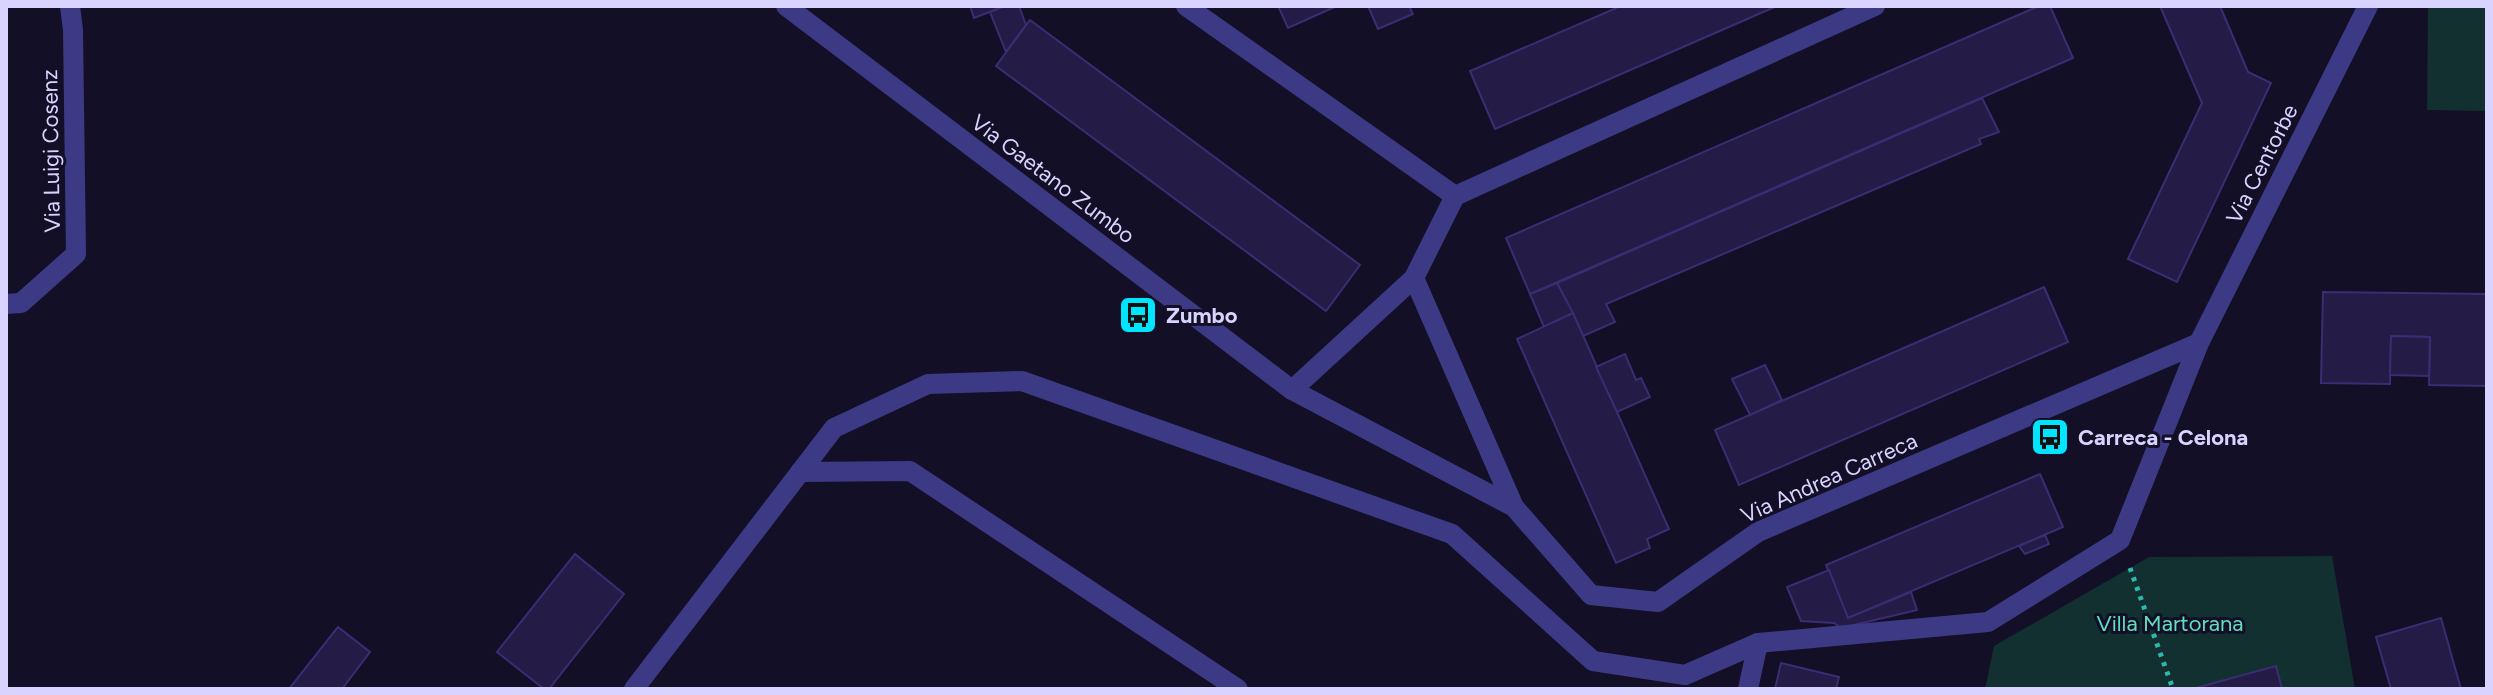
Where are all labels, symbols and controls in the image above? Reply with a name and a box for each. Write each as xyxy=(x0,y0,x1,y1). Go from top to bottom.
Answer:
street label: Via Luigi Cosenz xyxy=(36,69,66,233)
street label: Via Centorbe xyxy=(2220,100,2304,228)
street label: Via Gaetano Zumbo xyxy=(966,109,1140,249)
bus stop icon: Zumbo xyxy=(1117,294,1159,336)
place label: Zumbo xyxy=(1166,302,1238,329)
bus stop icon: Carreca - Celona xyxy=(2029,416,2071,458)
place label: Carreca - Celona xyxy=(2078,424,2248,451)
street label: Via Andrea Carreca xyxy=(1737,427,1921,529)
park label: Villa Martorana xyxy=(2096,610,2244,637)

